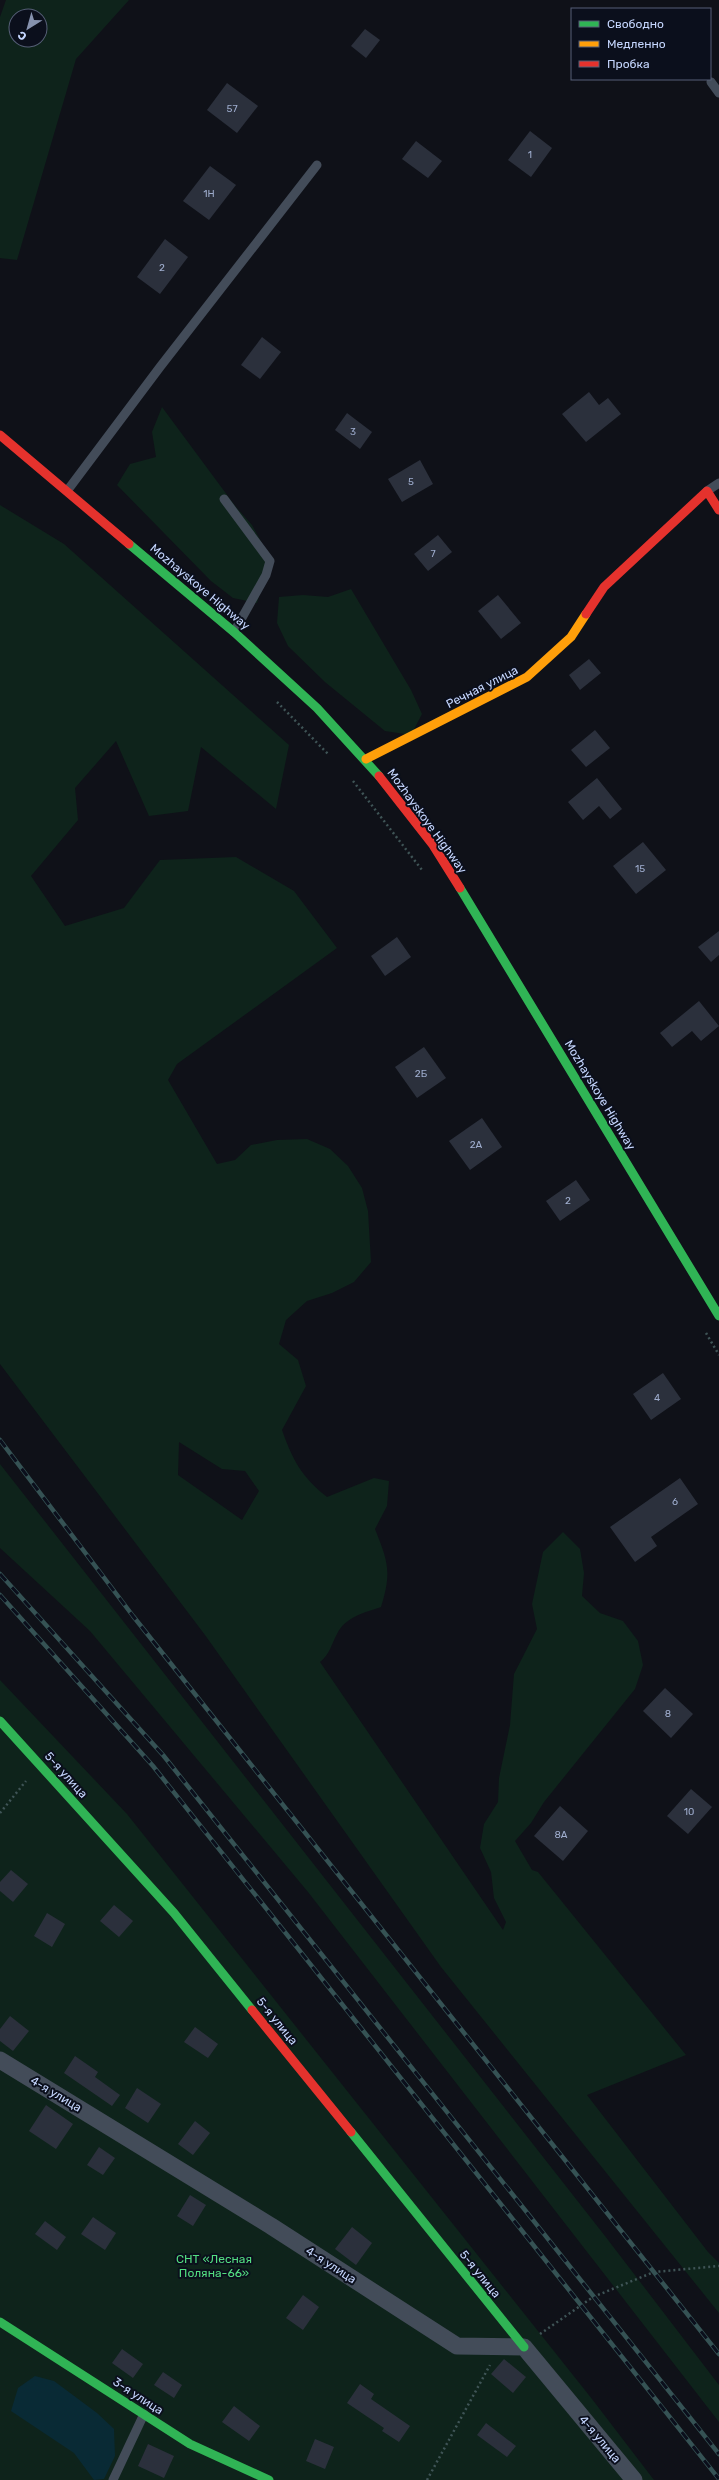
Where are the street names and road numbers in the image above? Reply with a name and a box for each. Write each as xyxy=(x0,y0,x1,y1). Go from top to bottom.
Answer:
street label: Mozhayskoye Highway xyxy=(147,541,253,633)
street label: Речная улица xyxy=(444,663,520,711)
street label: Mozhayskoye Highway xyxy=(384,766,470,876)
street label: Mozhayskoye Highway xyxy=(562,1037,639,1153)
street label: 5-я улица xyxy=(42,1749,90,1801)
street label: 5-я улица xyxy=(254,1994,300,2048)
street label: 4-я улица xyxy=(28,2073,84,2115)
street label: 4-я улица xyxy=(303,2244,359,2286)
street label: 5-я улица xyxy=(457,2247,503,2301)
street label: 3-я улица xyxy=(110,2375,166,2417)
street label: 4-я улица xyxy=(576,2413,624,2465)

